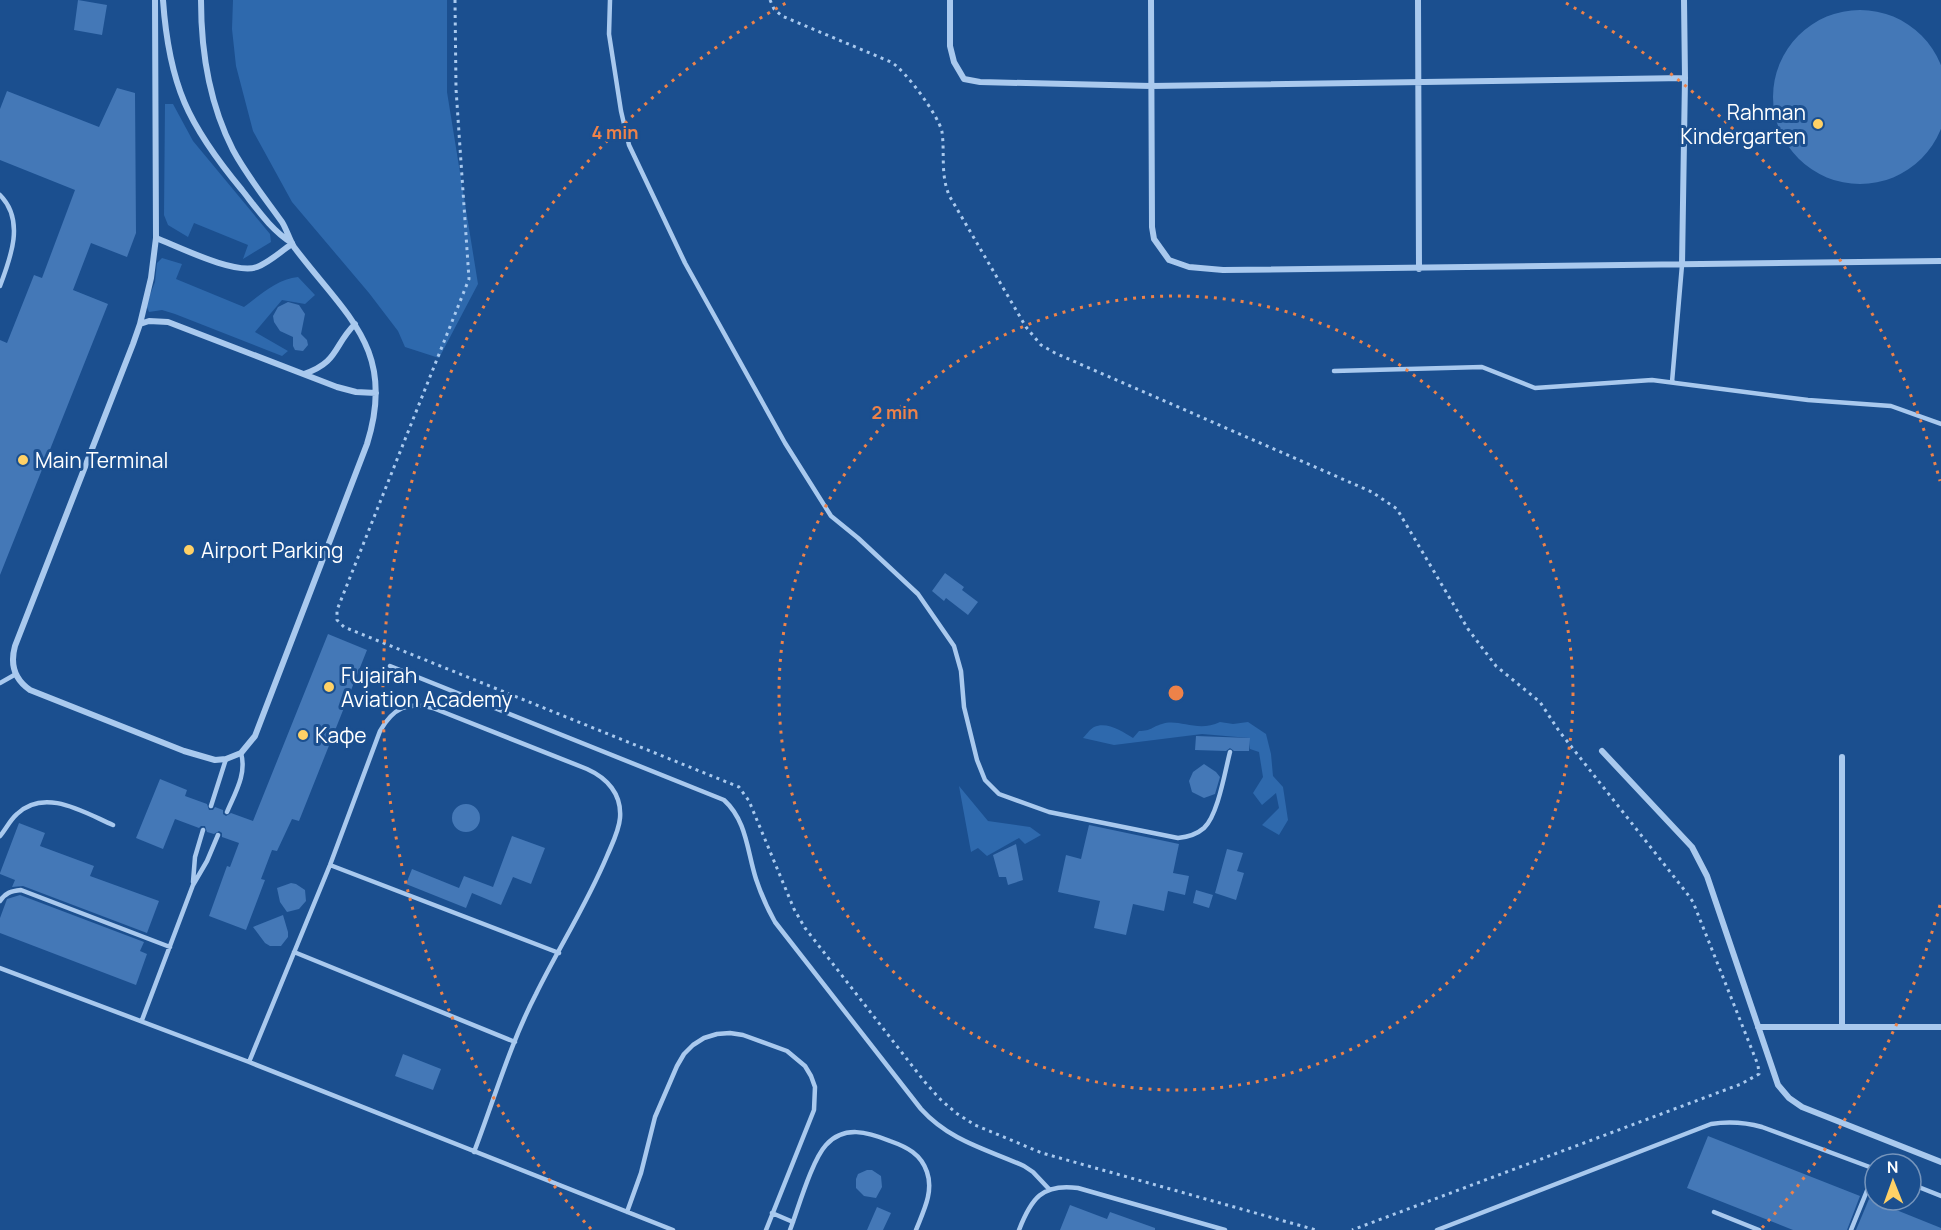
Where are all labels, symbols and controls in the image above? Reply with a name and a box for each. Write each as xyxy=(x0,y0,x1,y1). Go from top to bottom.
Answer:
place label: Rahman Kindergarten xyxy=(1680,98,1806,150)
marker: Rahman Kindergarten xyxy=(1811,117,1825,131)
text: 4 min xyxy=(591,120,639,144)
text: 2 min xyxy=(872,400,918,424)
place label: Main Terminal xyxy=(35,446,168,474)
marker: Main Terminal xyxy=(16,453,30,467)
place label: Airport Parking xyxy=(201,536,343,564)
marker: Airport Parking xyxy=(182,543,196,557)
place label: Fujairah Aviation Academy xyxy=(341,661,513,713)
marker: Fujairah Aviation Academy xyxy=(322,680,336,694)
centre of rings xyxy=(1166,683,1186,703)
place label: Кафе xyxy=(315,721,367,749)
marker: Кафе xyxy=(296,728,310,742)
north arrow xyxy=(1863,1152,1923,1212)
text: N xyxy=(1887,1156,1899,1178)

